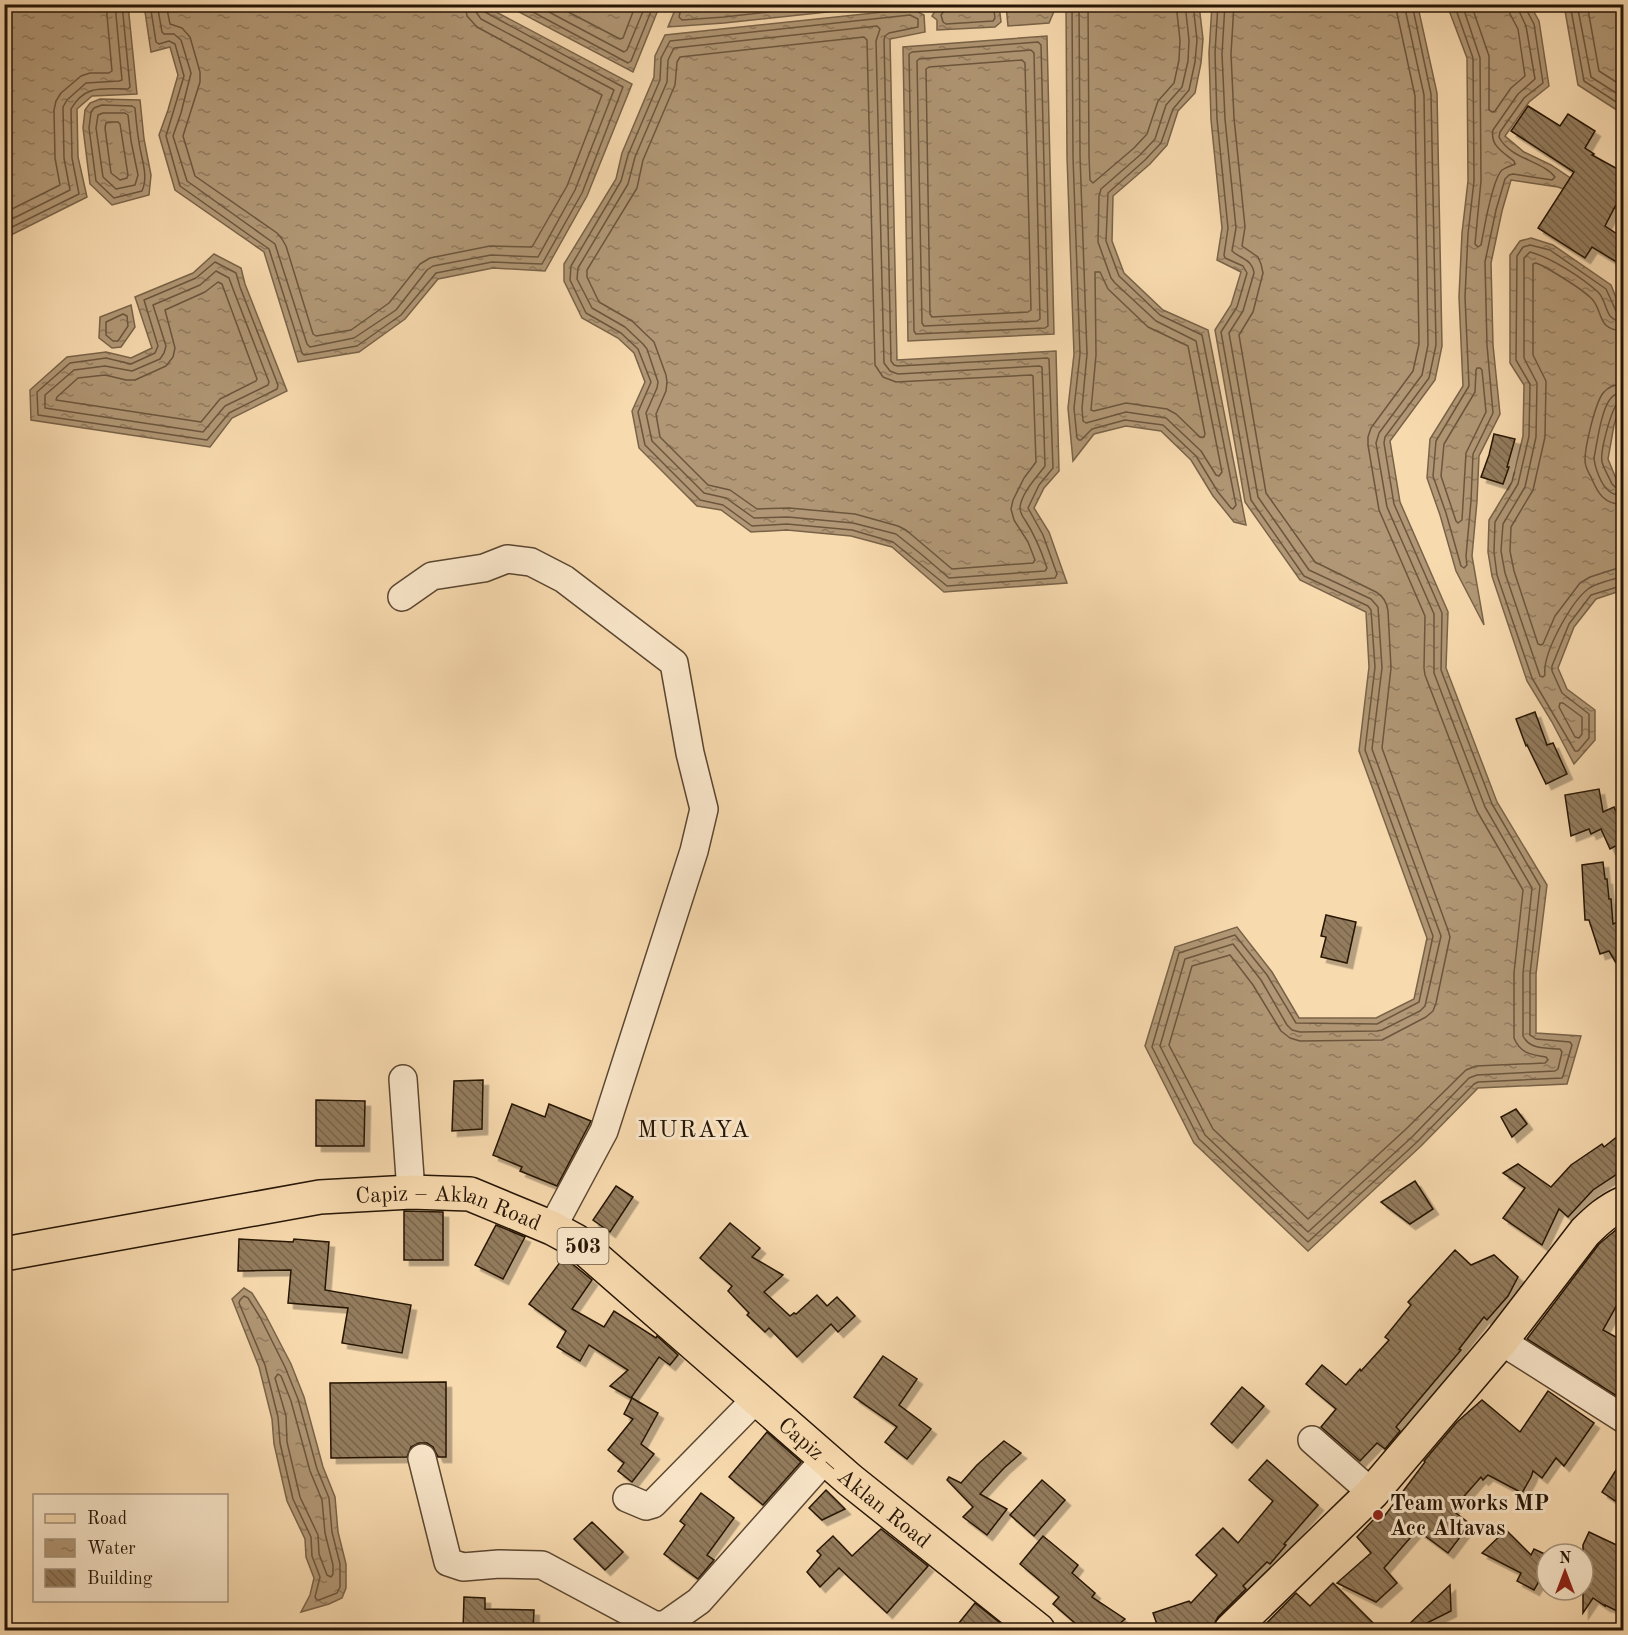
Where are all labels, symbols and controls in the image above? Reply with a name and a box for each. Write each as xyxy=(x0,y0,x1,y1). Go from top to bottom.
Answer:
district label: MURAYA xyxy=(637,1119,751,1143)
street label: Capiz – Aklan Road xyxy=(355,1183,544,1235)
road number: 503 xyxy=(558,1228,608,1264)
street label: Capiz – Aklan Road xyxy=(773,1414,934,1553)
place label: Team works MP Acc Altavas xyxy=(1390,1493,1549,1540)
legend xyxy=(33,1494,228,1602)
marker: Team works MP Acc Altavas xyxy=(1371,1508,1385,1522)
text: Road xyxy=(87,1510,127,1528)
text: Water xyxy=(87,1540,136,1558)
north arrow xyxy=(1535,1542,1595,1602)
text: N xyxy=(1559,1551,1572,1567)
text: Building xyxy=(87,1570,153,1588)

